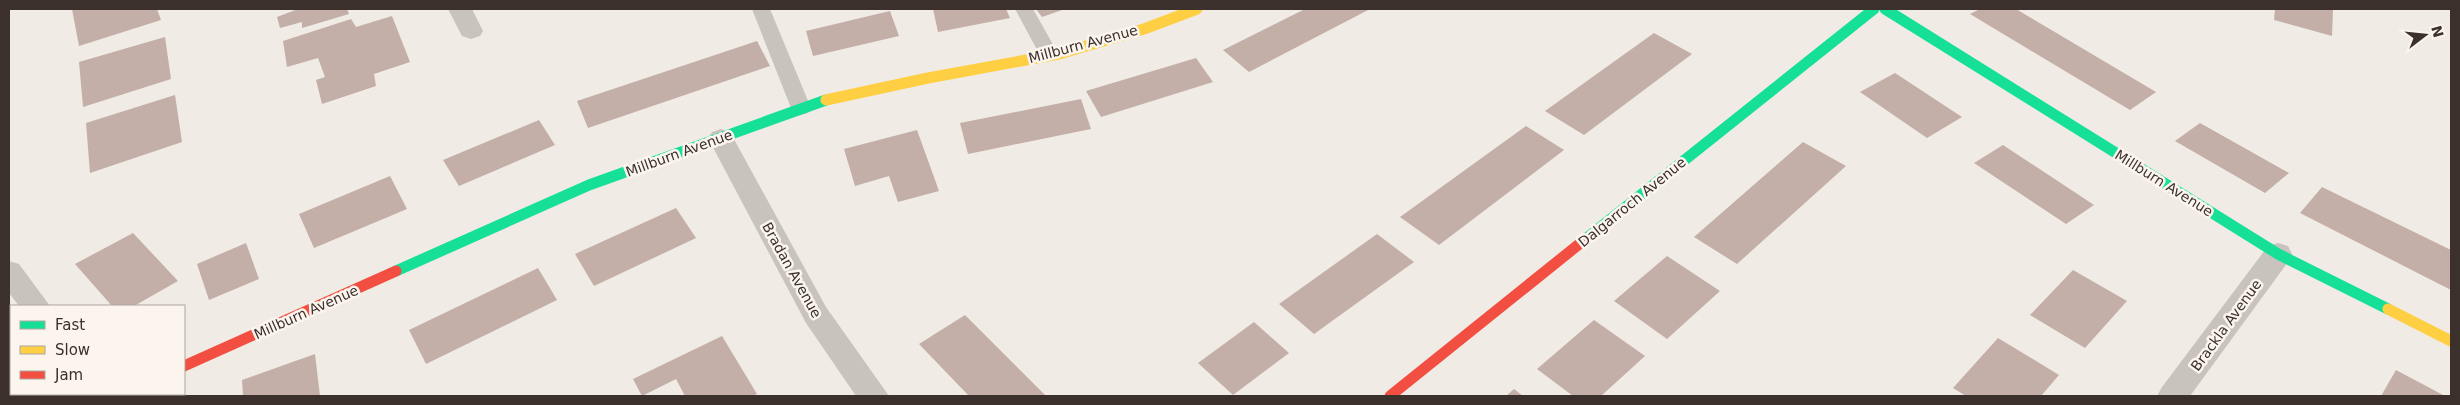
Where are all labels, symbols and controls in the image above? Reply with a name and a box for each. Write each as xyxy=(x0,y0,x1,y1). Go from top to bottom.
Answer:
north arrow xyxy=(2400,10,2450,60)
street label: Millburn Avenue xyxy=(1027,22,1139,66)
text: N xyxy=(2428,24,2447,39)
street label: Millburn Avenue xyxy=(623,126,735,180)
street label: Millburn Avenue xyxy=(2112,146,2216,220)
street label: Dalgarroch Avenue xyxy=(1575,154,1689,250)
street label: Bradan Avenue xyxy=(759,219,825,321)
street label: Brackla Avenue xyxy=(2188,276,2264,374)
street label: Millburn Avenue xyxy=(251,282,361,342)
legend xyxy=(10,305,185,395)
text: Fast xyxy=(55,316,85,334)
text: Slow xyxy=(55,341,90,359)
text: Jam xyxy=(54,366,83,384)

